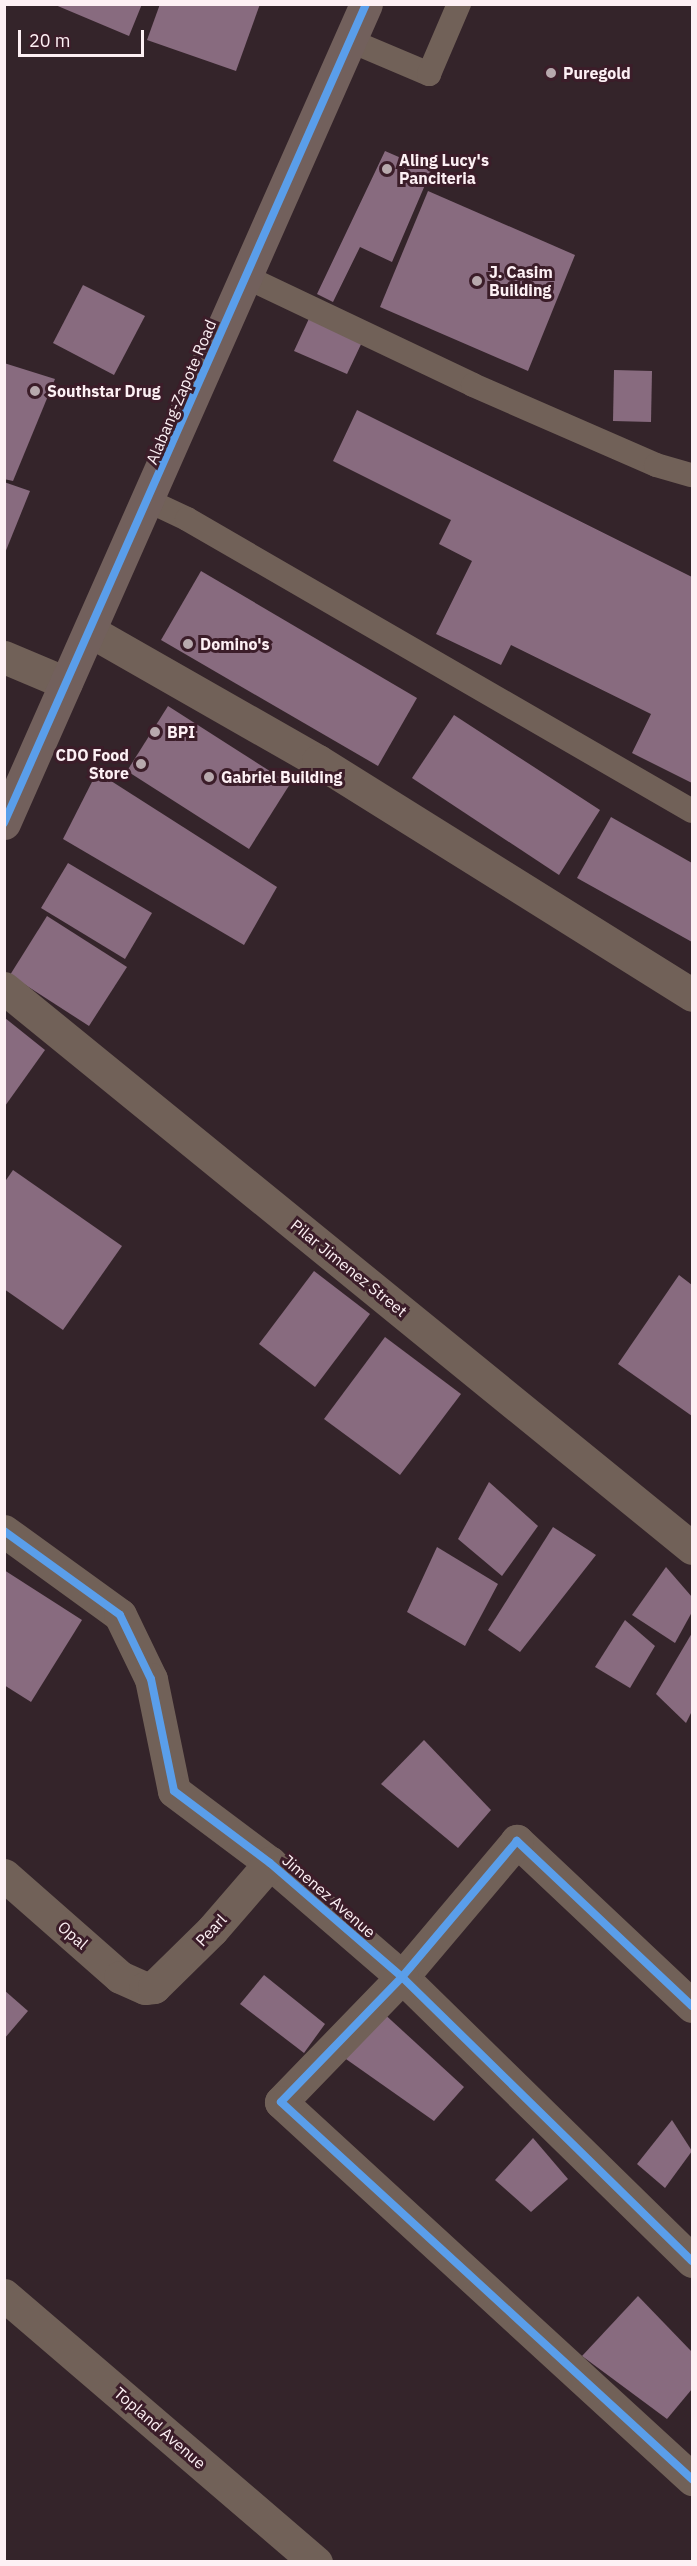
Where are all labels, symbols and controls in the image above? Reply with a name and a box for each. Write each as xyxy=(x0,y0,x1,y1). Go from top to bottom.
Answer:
scale bar xyxy=(21,18,147,56)
text: 20 m xyxy=(29,29,71,52)
place label: Puregold xyxy=(563,63,631,83)
marker: Puregold xyxy=(544,66,558,80)
place label: Aling Lucy's Panciteria xyxy=(399,150,489,188)
marker: Aling Lucy's Panciteria xyxy=(380,162,394,176)
place label: J. Casim Building xyxy=(489,262,553,300)
marker: J. Casim Building xyxy=(470,274,484,288)
street label: Alabang-Zapote Road xyxy=(142,317,220,467)
place label: Southstar Drug xyxy=(47,381,161,401)
marker: Southstar Drug xyxy=(28,384,42,398)
place label: Domino's xyxy=(200,634,270,654)
marker: Domino's xyxy=(181,637,195,651)
place label: BPI xyxy=(167,722,195,742)
marker: BPI xyxy=(148,725,162,739)
place label: CDO Food Store xyxy=(56,745,129,783)
marker: CDO Food Store xyxy=(134,757,148,771)
place label: Gabriel Building xyxy=(221,767,342,787)
marker: Gabriel Building xyxy=(202,770,216,784)
street label: Pilar Jimenez Street xyxy=(287,1215,411,1321)
street label: Jimenez Avenue xyxy=(278,1850,380,1942)
street label: Pearl xyxy=(191,1910,231,1950)
street label: Opal xyxy=(54,1917,92,1953)
street label: Topland Avenue xyxy=(110,2383,210,2473)

